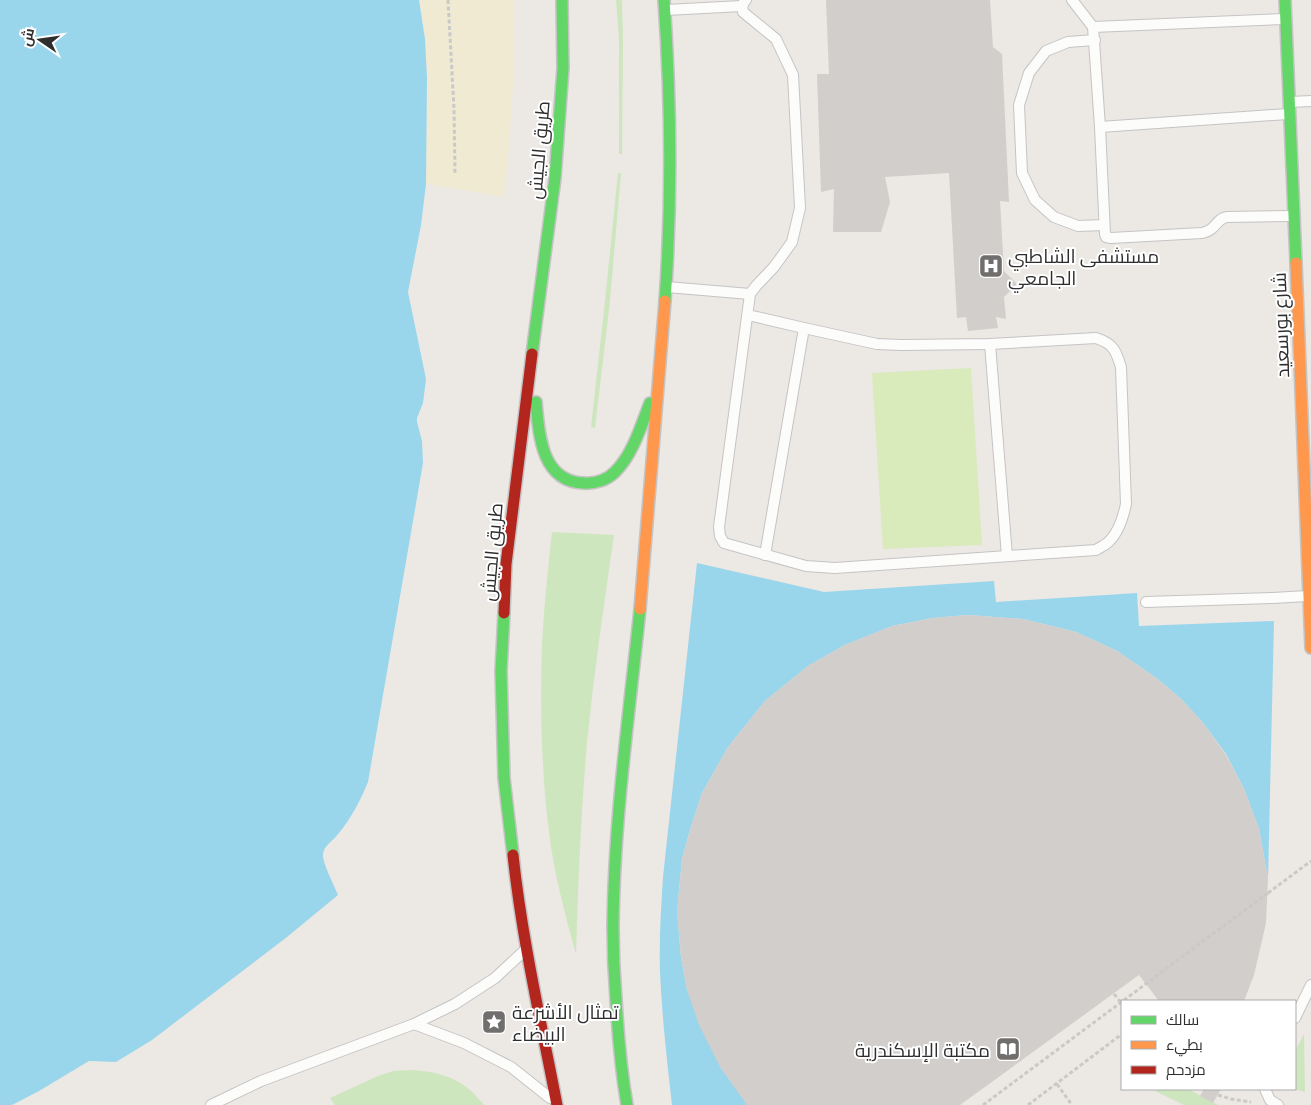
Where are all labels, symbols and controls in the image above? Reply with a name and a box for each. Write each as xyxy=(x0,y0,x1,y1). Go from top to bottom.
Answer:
north arrow xyxy=(15,15,65,65)
text: ش xyxy=(17,26,38,48)
street label: طريق الجيش xyxy=(522,100,556,200)
place label: مستشفى الشاطبي الجامعي xyxy=(1008,244,1159,293)
hospital icon: مستشفى الشاطبي الجامعي xyxy=(978,253,1004,279)
street label: شارع بورسعيد xyxy=(1267,272,1296,378)
street label: طريق الجيش xyxy=(475,502,509,602)
place label: تمثال الأشرعة البيضاء xyxy=(512,1000,619,1045)
legend xyxy=(1121,1000,1296,1090)
place icon: تمثال الأشرعة البيضاء xyxy=(481,1009,507,1035)
text: سالك xyxy=(1166,1010,1199,1028)
text: بطيء xyxy=(1166,1035,1203,1057)
library icon: مكتبة الإسكندرية xyxy=(995,1036,1021,1062)
place label: مكتبة الإسكندرية xyxy=(855,1038,990,1062)
text: مزدحم xyxy=(1166,1060,1206,1080)

